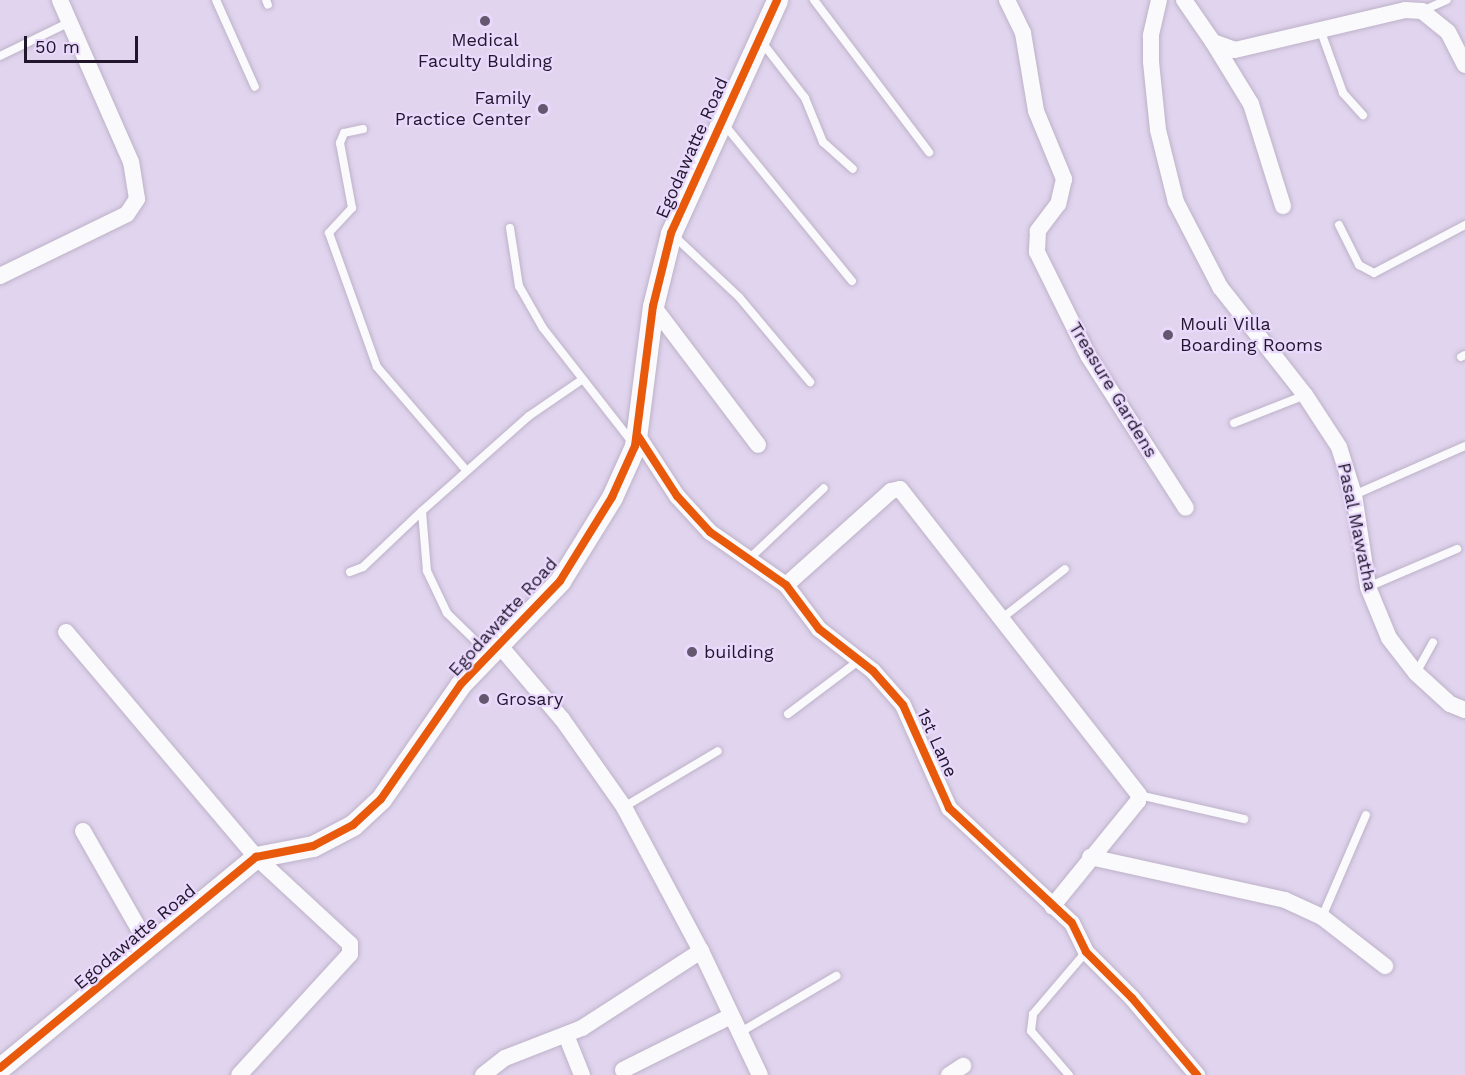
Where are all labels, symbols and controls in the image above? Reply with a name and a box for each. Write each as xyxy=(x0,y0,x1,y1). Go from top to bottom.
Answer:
marker: Medical Faculty Bulding xyxy=(478,14,492,28)
scale bar xyxy=(27,24,141,62)
place label: Medical Faculty Bulding xyxy=(418,30,552,72)
text: 50 m xyxy=(35,36,80,57)
street label: Egodawatte Road xyxy=(651,74,733,222)
place label: Family Practice Center xyxy=(395,88,531,130)
marker: Family Practice Center xyxy=(536,102,550,116)
place label: Mouli Villa Boarding Rooms xyxy=(1180,314,1323,356)
street label: Treasure Gardens xyxy=(1064,318,1162,462)
marker: Mouli Villa Boarding Rooms xyxy=(1161,328,1175,342)
street label: Pasal Mawatha xyxy=(1333,461,1381,593)
street label: Egodawatte Road xyxy=(444,553,562,681)
place label: building xyxy=(704,641,773,663)
marker: building xyxy=(685,645,699,659)
place label: Grosary xyxy=(496,688,563,710)
marker: Grosary xyxy=(477,692,491,706)
street label: 1st Lane xyxy=(912,705,962,781)
street label: Egodawatte Road xyxy=(70,880,200,994)

